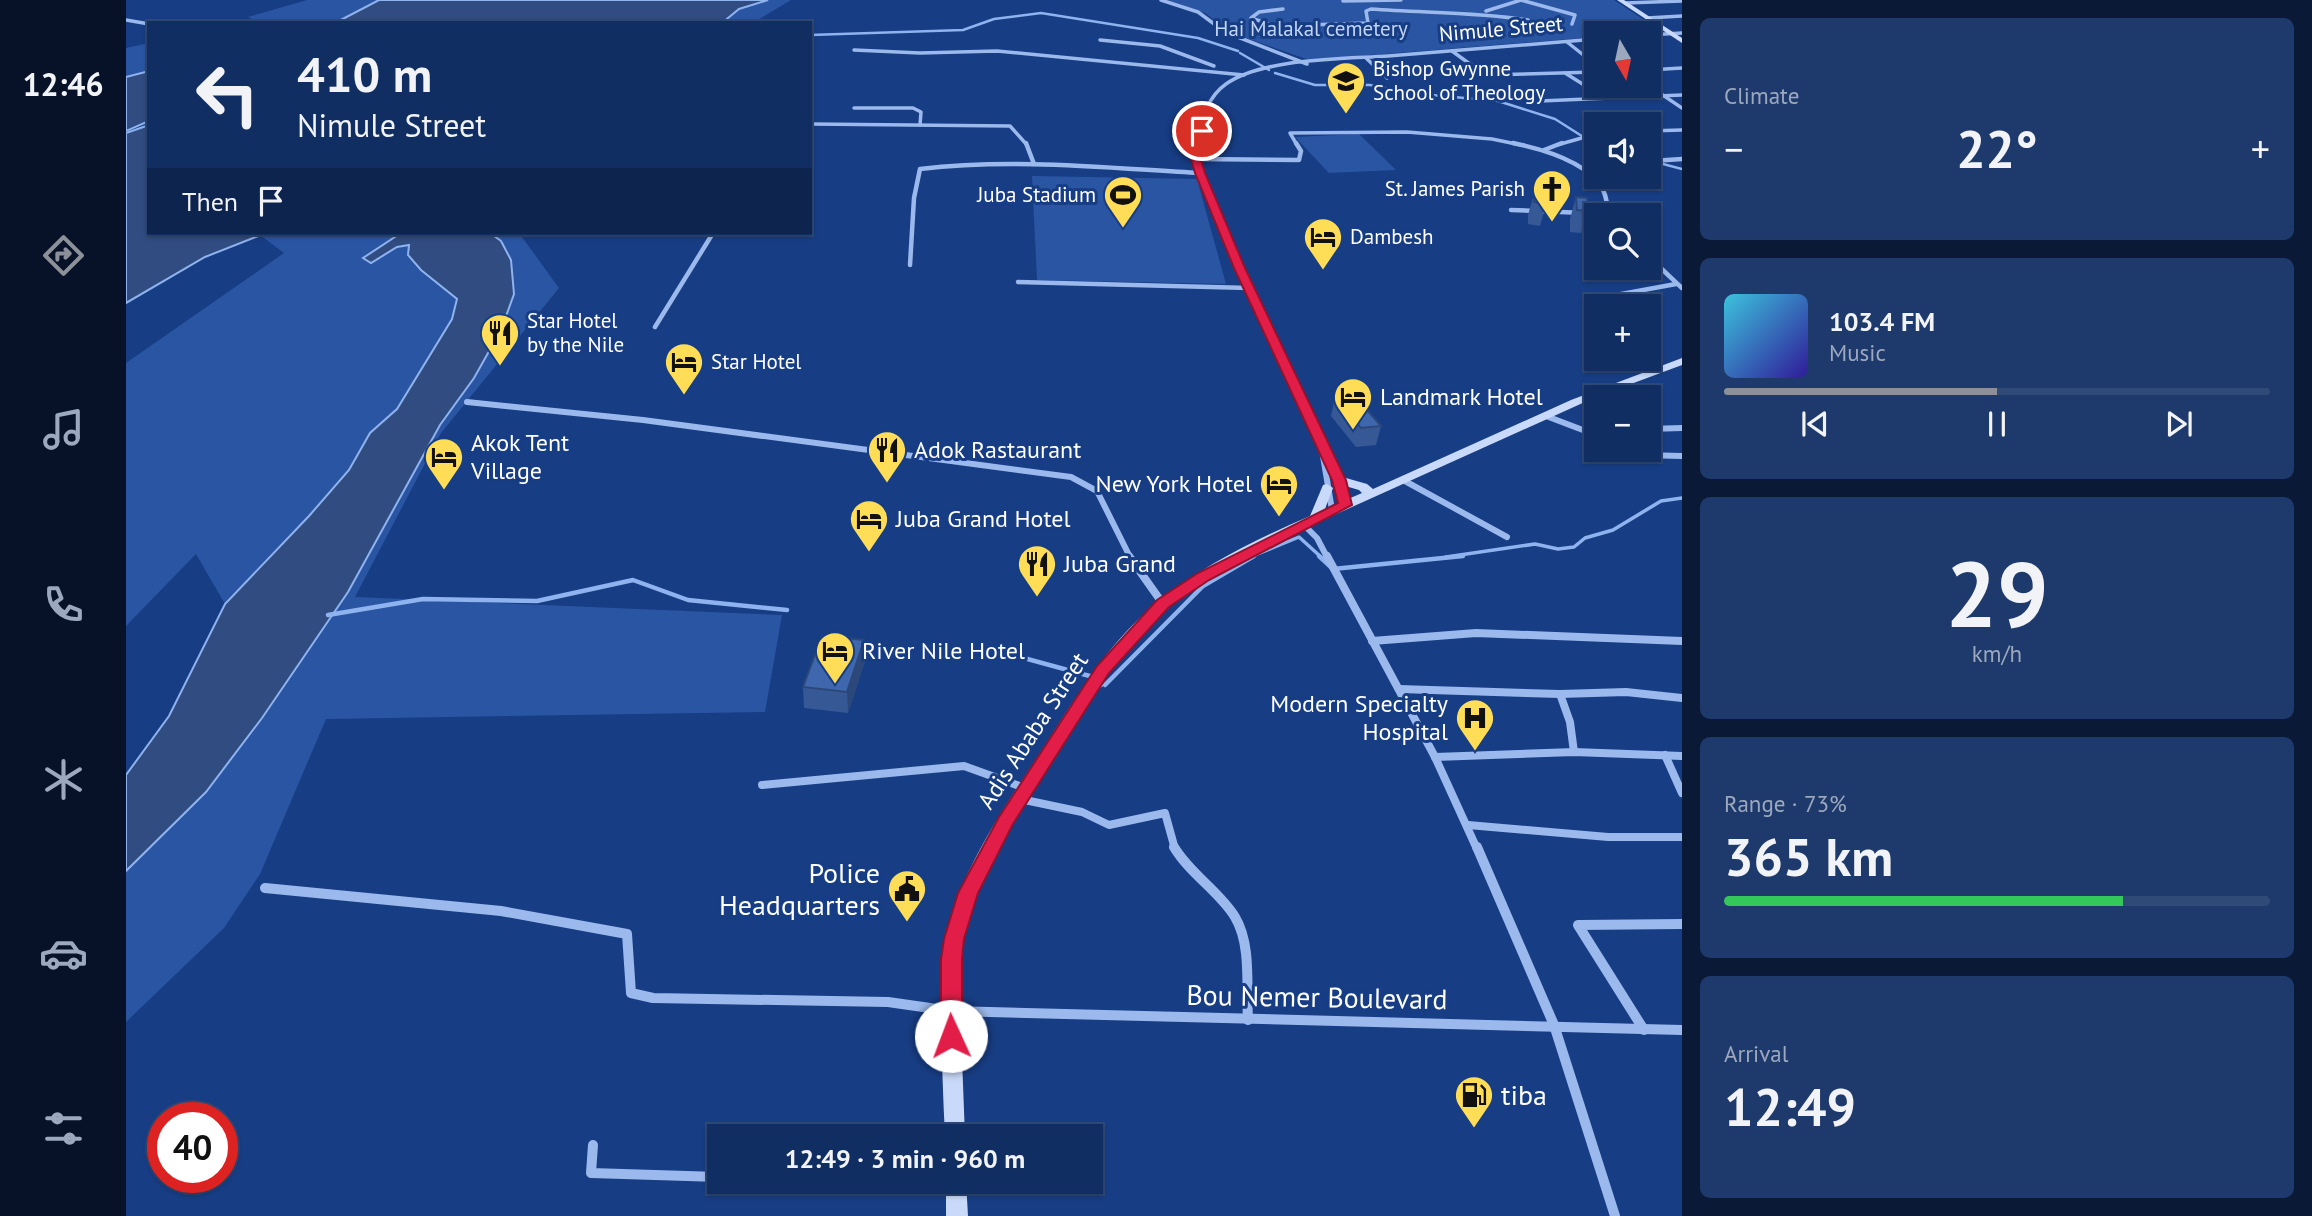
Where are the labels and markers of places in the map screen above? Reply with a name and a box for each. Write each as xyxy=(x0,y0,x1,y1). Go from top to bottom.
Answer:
place label: Bishop Gwynne School of Theology xyxy=(1373,55,1546,106)
school or university icon: Bishop Gwynne School of Theology xyxy=(1325,60,1367,115)
pin xyxy=(1172,101,1232,161)
church icon: St. James Parish xyxy=(1531,168,1573,223)
sports icon: Juba Stadium xyxy=(1102,174,1144,229)
place label: St. James Parish xyxy=(1385,175,1525,202)
place label: Juba Stadium xyxy=(976,181,1096,208)
hotel icon: Dambesh xyxy=(1302,216,1344,271)
place label: Dambesh xyxy=(1350,223,1434,250)
place label: Star Hotel by the Nile xyxy=(527,307,624,358)
restaurant icon: Star Hotel by the Nile xyxy=(479,312,521,367)
hotel icon: Star Hotel xyxy=(663,341,705,396)
place label: Star Hotel xyxy=(711,348,802,375)
hotel icon: Landmark Hotel xyxy=(1332,376,1374,431)
place label: Landmark Hotel xyxy=(1380,381,1543,412)
place label: Akok Tent Village xyxy=(470,427,569,486)
restaurant icon: Adok Rastaurant xyxy=(866,429,908,484)
place label: Adok Rastaurant xyxy=(914,434,1081,465)
hotel icon: Akok Tent Village xyxy=(423,436,465,491)
hotel icon: New York Hotel xyxy=(1258,463,1300,518)
place label: New York Hotel xyxy=(1096,468,1252,499)
hotel icon: Juba Grand Hotel xyxy=(848,498,890,553)
place label: Juba Grand Hotel xyxy=(895,503,1070,534)
restaurant icon: Juba Grand xyxy=(1016,543,1058,598)
place label: Juba Grand xyxy=(1063,548,1176,579)
hotel icon: River Nile Hotel xyxy=(814,630,856,685)
place label: River Nile Hotel xyxy=(862,635,1025,666)
place label: Modern Specialty Hospital xyxy=(1270,688,1448,747)
hospital icon: Modern Specialty Hospital xyxy=(1454,697,1496,752)
place label: Police Headquarters xyxy=(719,854,880,923)
public building icon: Police Headquarters xyxy=(886,868,928,923)
fuel station icon: tiba xyxy=(1453,1074,1495,1129)
place label: tiba xyxy=(1501,1076,1547,1113)

